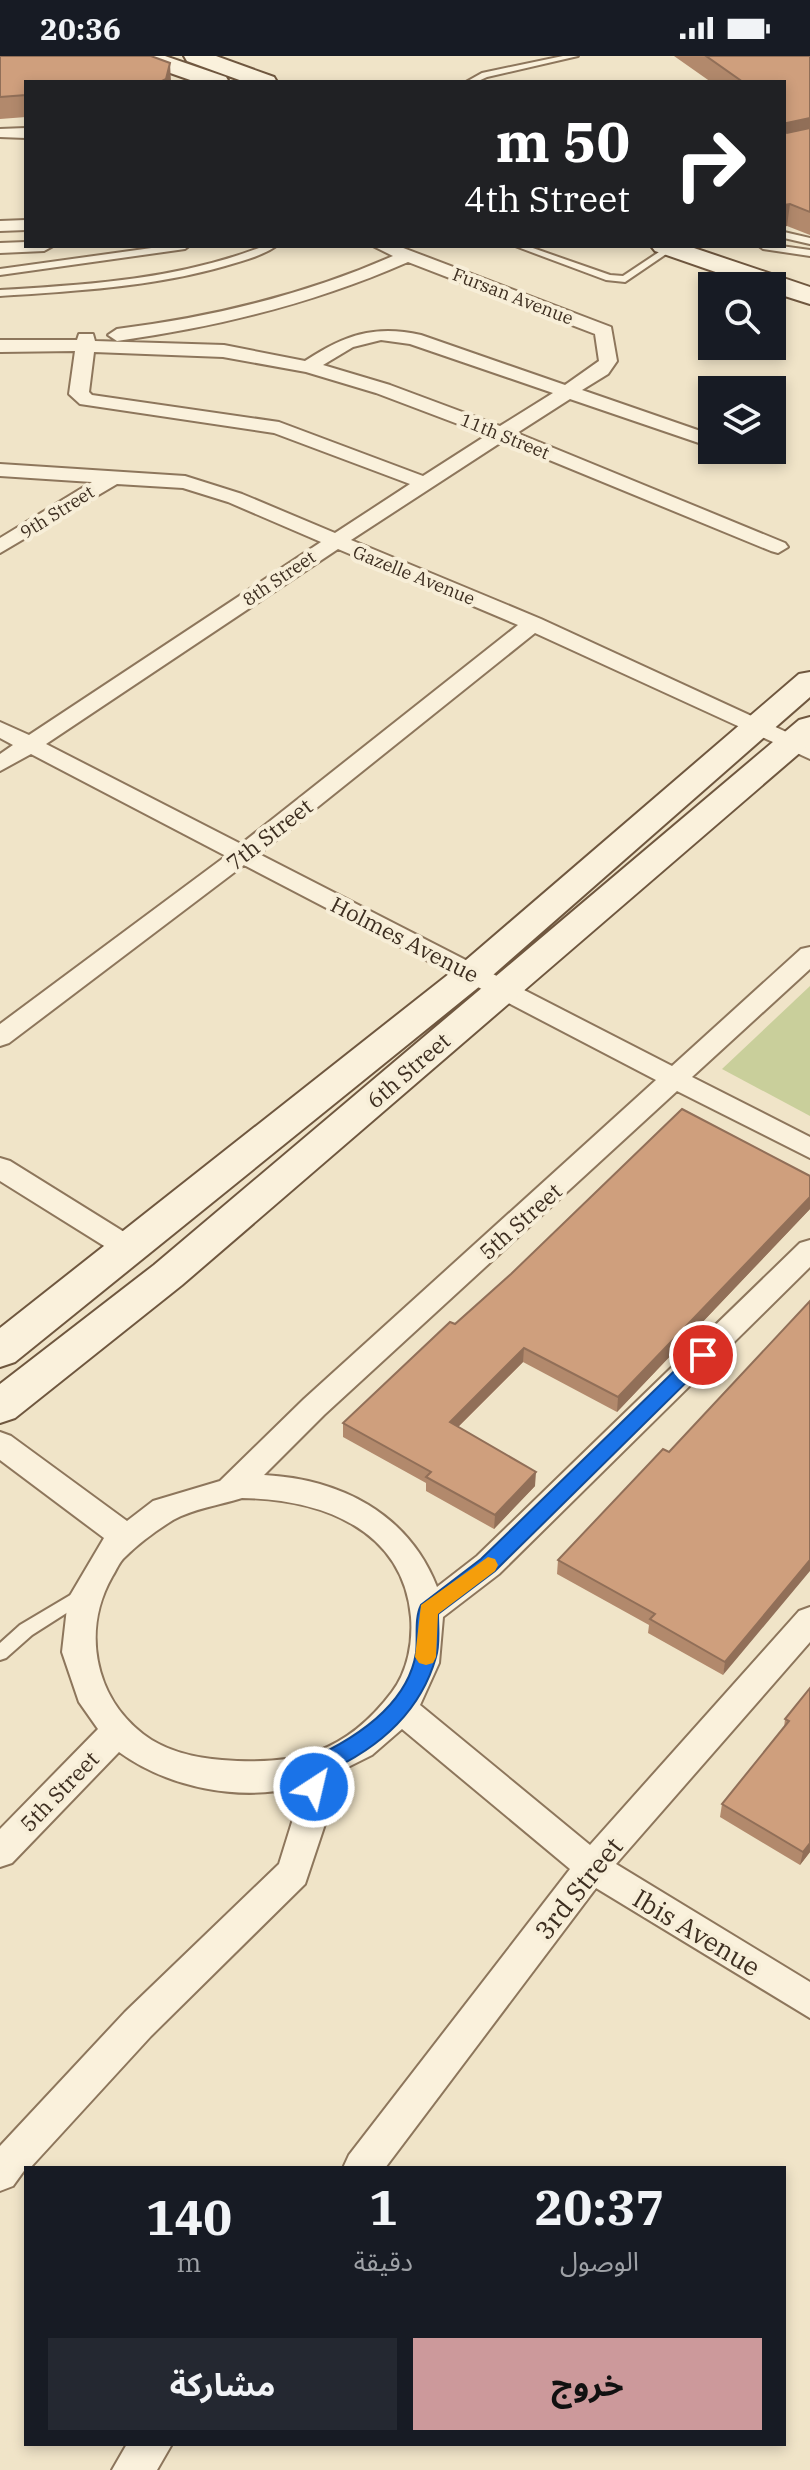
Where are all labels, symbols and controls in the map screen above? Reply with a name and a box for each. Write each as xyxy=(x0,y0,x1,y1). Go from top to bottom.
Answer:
text: 20:36 xyxy=(40,9,121,48)
text: 50 m xyxy=(495,105,630,177)
icon: right xyxy=(658,112,762,216)
text: 4th Street xyxy=(464,175,630,222)
street label: Fursan Avenue xyxy=(449,262,577,330)
map controls xyxy=(698,272,786,464)
button: search xyxy=(698,272,786,360)
button: layers xyxy=(698,376,786,464)
street label: 11th Street xyxy=(457,408,553,464)
street label: 9th Street xyxy=(16,480,98,544)
street label: Gazelle Avenue xyxy=(350,540,478,610)
street label: 8th Street xyxy=(238,545,320,611)
street label: 7th Street xyxy=(220,791,318,877)
street label: Holmes Avenue xyxy=(326,889,484,989)
street label: 6th Street xyxy=(360,1026,456,1114)
street label: 5th Street xyxy=(473,1176,568,1266)
pin xyxy=(669,1321,737,1389)
icon: arrive xyxy=(681,1333,725,1377)
street label: 5th Street xyxy=(13,1744,105,1838)
position arrow xyxy=(272,1745,356,1829)
street label: 3rd Street xyxy=(526,1830,630,1946)
street label: Ibis Avenue xyxy=(627,1881,767,1983)
text: 1 xyxy=(369,2176,398,2238)
text: 20:37 xyxy=(535,2176,664,2238)
text: 140 xyxy=(146,2186,232,2248)
text: دقيقة xyxy=(354,2244,413,2278)
text: الوصول xyxy=(560,2244,639,2278)
text: m xyxy=(177,2245,201,2279)
button: مشاركة xyxy=(48,2338,397,2430)
button: خروج xyxy=(413,2338,762,2430)

